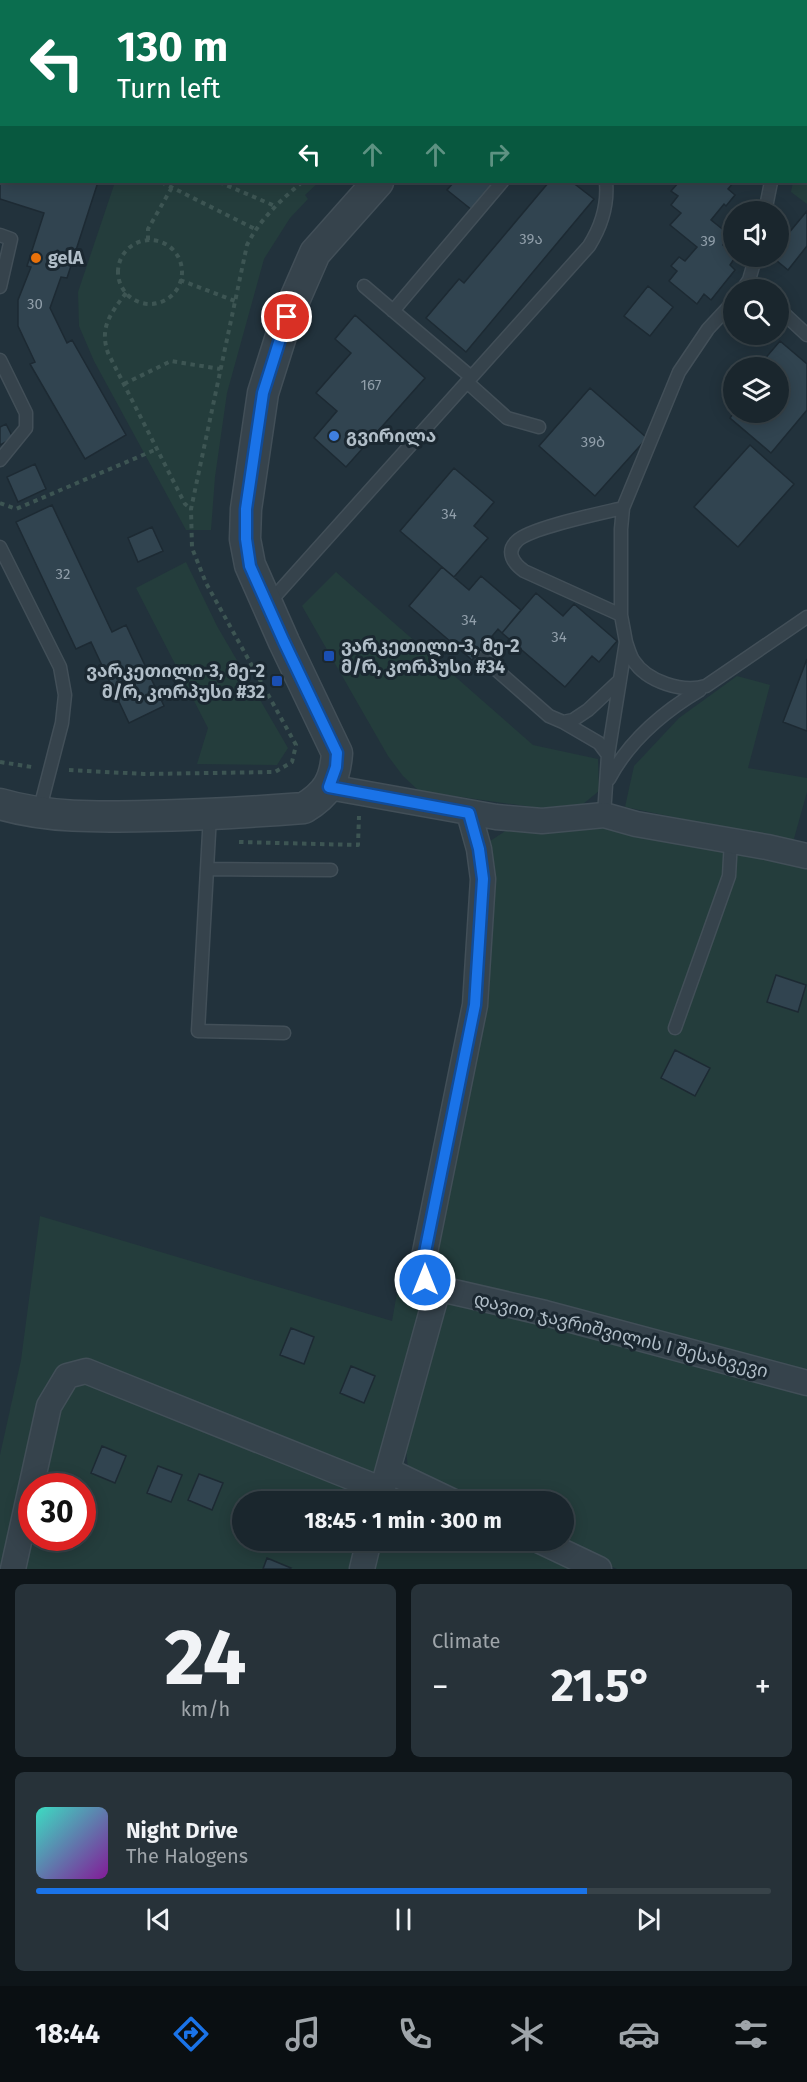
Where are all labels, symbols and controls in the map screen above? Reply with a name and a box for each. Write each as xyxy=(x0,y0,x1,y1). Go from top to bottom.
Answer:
text: 130 m xyxy=(117,22,228,72)
icon: left xyxy=(18,24,96,102)
text: Turn left xyxy=(117,73,220,105)
icon: left xyxy=(293,138,326,171)
icon: ahead xyxy=(356,138,389,171)
icon: ahead xyxy=(419,138,452,171)
icon: right xyxy=(482,138,515,171)
map controls xyxy=(723,201,789,423)
button: sound xyxy=(723,201,789,267)
house number: 39ა xyxy=(519,230,543,248)
house number: 39 xyxy=(700,232,716,250)
place label: gelA xyxy=(48,247,84,269)
marker: gelA xyxy=(29,251,43,265)
button: search xyxy=(723,279,789,345)
pin xyxy=(261,291,312,342)
house number: 30 xyxy=(27,295,43,313)
icon: arrive xyxy=(270,300,303,333)
button: layers xyxy=(723,357,789,423)
house number: 167 xyxy=(361,376,382,394)
place label: გვირილა xyxy=(346,425,436,447)
marker: გვირილა xyxy=(327,429,341,443)
house number: 39ბ xyxy=(581,433,605,451)
house number: 34 xyxy=(441,505,457,523)
house number: 32 xyxy=(56,565,70,583)
house number: 34 xyxy=(461,611,477,629)
house number: 34 xyxy=(551,628,567,646)
place label: ვარკეთილი-3, მე-2 მ/რ, კორპუსი #34 xyxy=(341,635,520,678)
marker: ვარკეთილი-3, მე-2 მ/რ, კორპუსი #34 xyxy=(322,649,336,663)
place label: ვარკეთილი-3, მე-2 მ/რ, კორპუსი #32 xyxy=(86,660,265,703)
marker: ვარკეთილი-3, მე-2 მ/რ, კორპუსი #32 xyxy=(270,674,284,688)
position arrow xyxy=(393,1248,457,1312)
street label: დავით ჯავრიშვილის I შესახვევი xyxy=(472,1288,770,1382)
speed limit sign: 30 xyxy=(18,1473,96,1551)
text: 18:45 · 1 min · 300 m xyxy=(304,1507,502,1534)
text: 24 xyxy=(164,1611,247,1705)
text: Climate xyxy=(432,1629,500,1653)
text: 21.5° xyxy=(551,1659,652,1713)
text: − xyxy=(432,1667,449,1707)
text: + xyxy=(755,1667,771,1707)
text: km/h xyxy=(181,1697,230,1721)
text: Night Drive xyxy=(126,1817,238,1844)
text: The Halogens xyxy=(126,1844,248,1868)
icon: previous xyxy=(142,1903,175,1936)
icon: pause xyxy=(387,1903,420,1936)
icon: next xyxy=(632,1903,665,1936)
icon: directions xyxy=(170,2013,212,2055)
icon: music xyxy=(282,2013,324,2055)
icon: phone xyxy=(394,2013,436,2055)
icon: climate xyxy=(506,2013,548,2055)
icon: car xyxy=(618,2013,660,2055)
icon: filters xyxy=(730,2013,772,2055)
text: 18:44 xyxy=(35,2018,100,2050)

